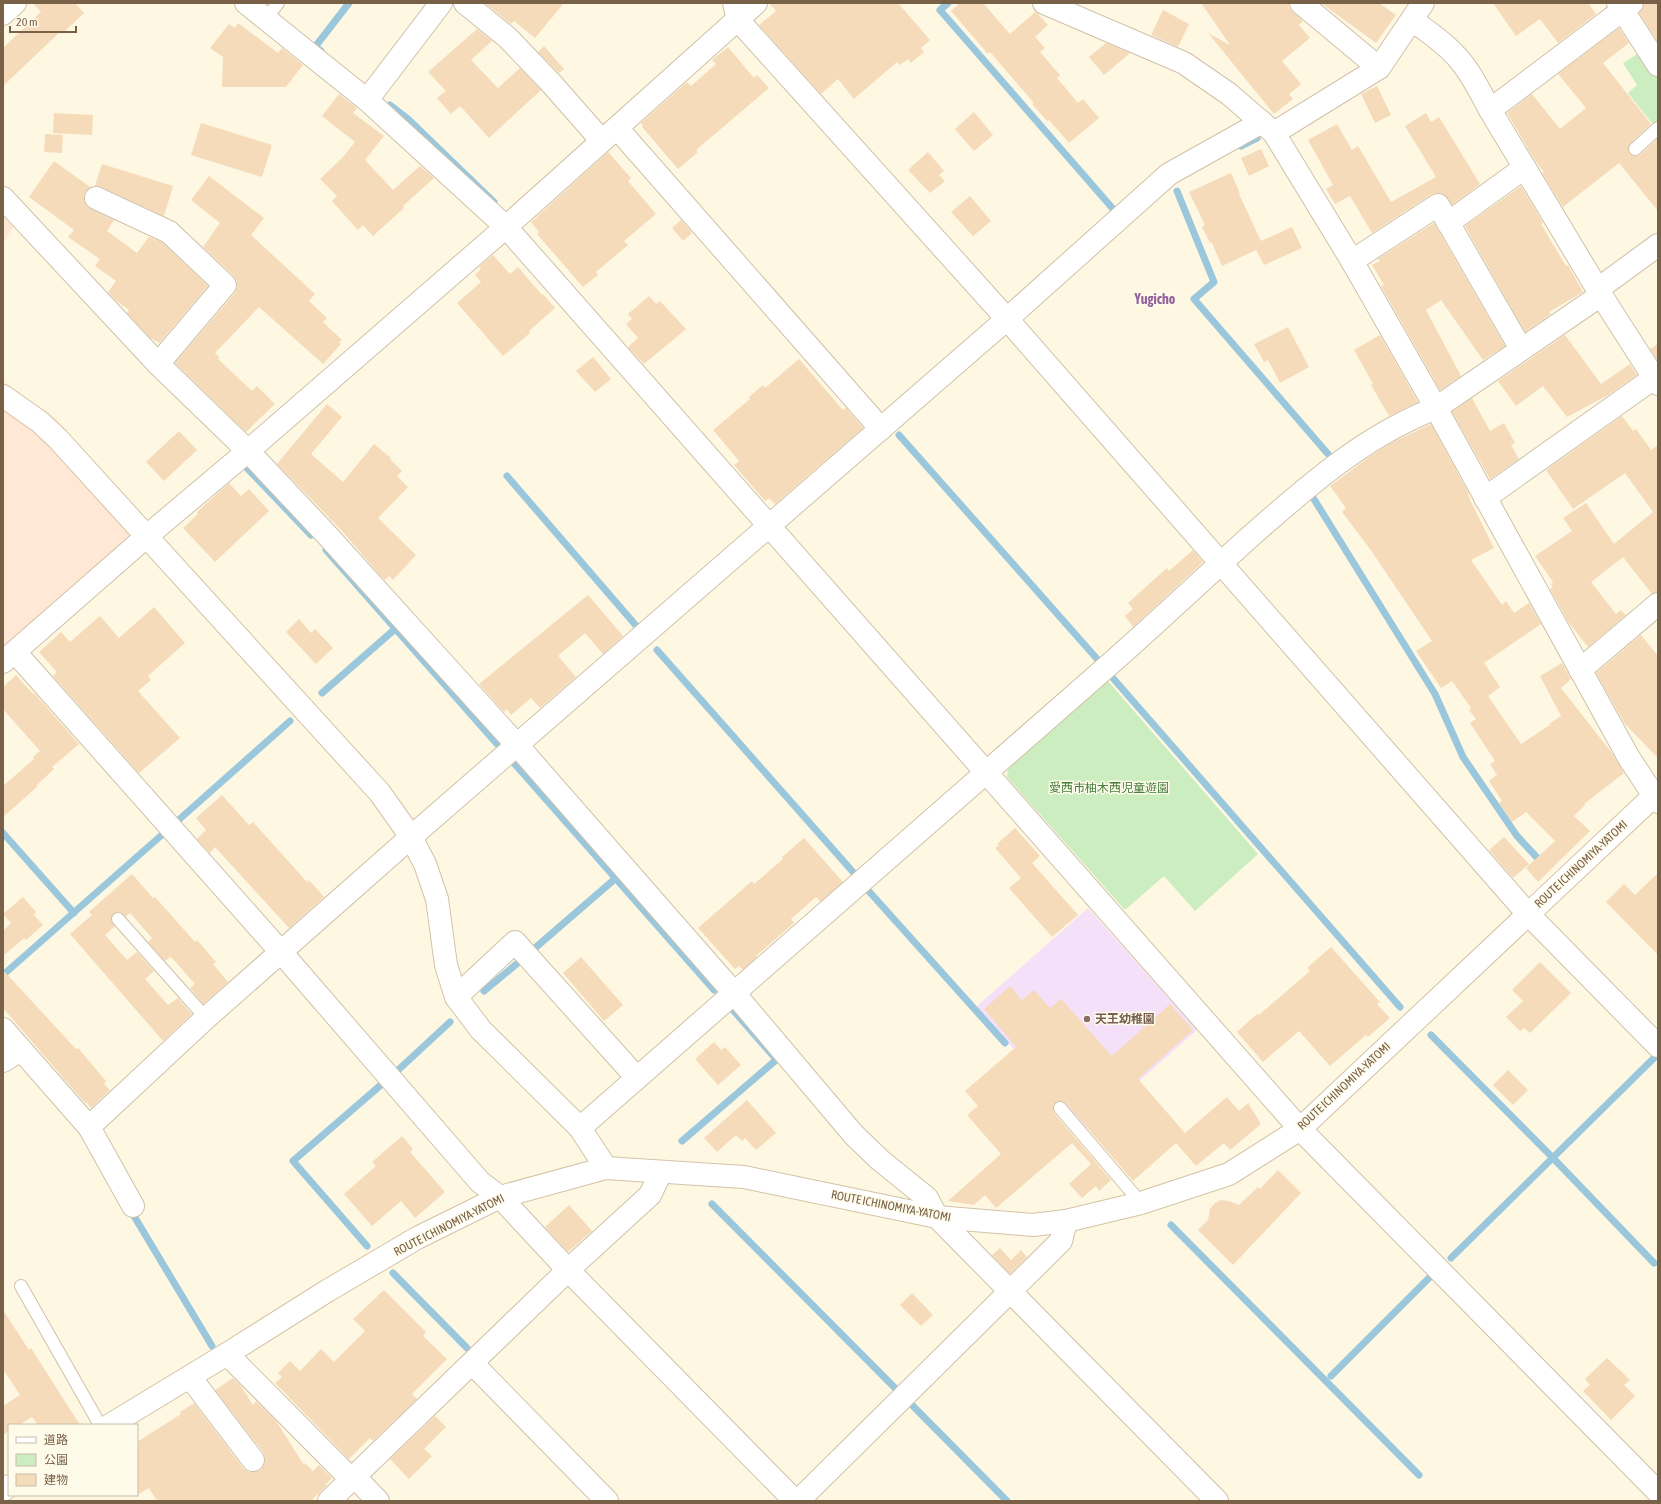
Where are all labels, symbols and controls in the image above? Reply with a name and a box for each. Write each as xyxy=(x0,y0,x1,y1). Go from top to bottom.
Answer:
scale bar xyxy=(10,8,76,34)
text: 20 m xyxy=(16,15,38,29)
district label: Yugicho xyxy=(1134,291,1176,307)
park label: 愛西市柚木西児童遊園 xyxy=(1049,781,1169,795)
street label: ROUTE ICHINOMIYA-YATOMI xyxy=(1532,817,1630,911)
place label: 天王幼稚園 xyxy=(1095,1012,1155,1026)
marker: 天王幼稚園 xyxy=(1082,1014,1092,1024)
street label: ROUTE ICHINOMIYA-YATOMI xyxy=(1295,1039,1393,1133)
street label: ROUTE ICHINOMIYA-YATOMI xyxy=(830,1188,952,1224)
street label: ROUTE ICHINOMIYA-YATOMI xyxy=(392,1191,506,1259)
legend xyxy=(8,1424,138,1496)
text: 道路 xyxy=(44,1433,68,1447)
text: 公園 xyxy=(44,1453,68,1467)
text: 建物 xyxy=(44,1473,68,1487)

